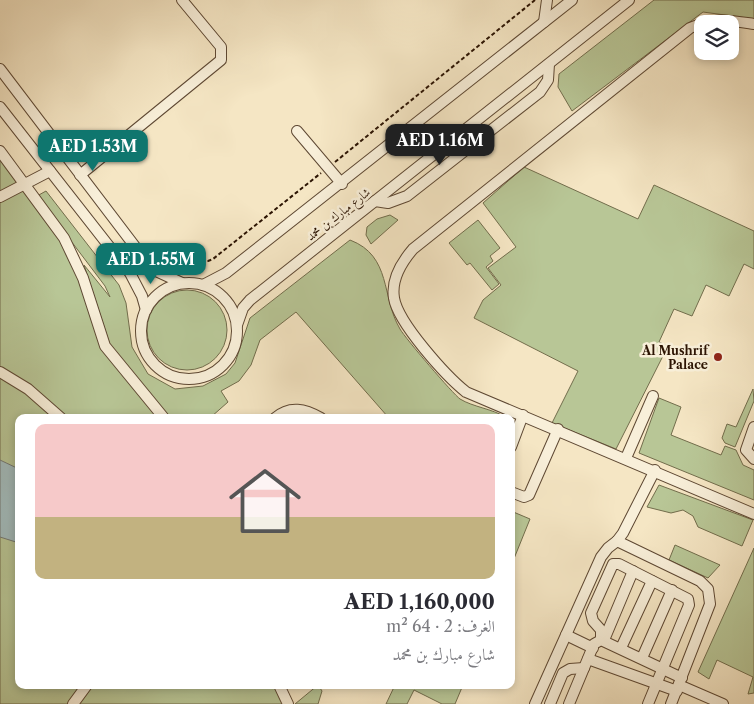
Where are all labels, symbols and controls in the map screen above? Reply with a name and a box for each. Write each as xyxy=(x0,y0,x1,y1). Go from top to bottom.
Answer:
map controls xyxy=(694,15,739,60)
button: layers xyxy=(694,15,739,60)
pin: AED 1.16M xyxy=(383,124,497,166)
pin: AED 1.53M xyxy=(36,130,150,172)
text: AED 1.16M xyxy=(396,130,484,150)
text: AED 1.53M xyxy=(49,136,137,156)
street label: شارع مبارك بن محمد xyxy=(303,184,375,247)
pin: AED 1.55M xyxy=(94,242,208,285)
text: AED 1.55M xyxy=(107,249,195,269)
place label: Al Mushrif Palace xyxy=(641,343,710,372)
marker: Al Mushrif Palace xyxy=(712,351,724,363)
icon: home xyxy=(220,456,310,546)
text: AED 1,160,000 xyxy=(344,589,495,614)
text: الغرف: 2 · 64 m² xyxy=(386,616,495,636)
text: شارع مبارك بن محمد xyxy=(393,644,495,664)

